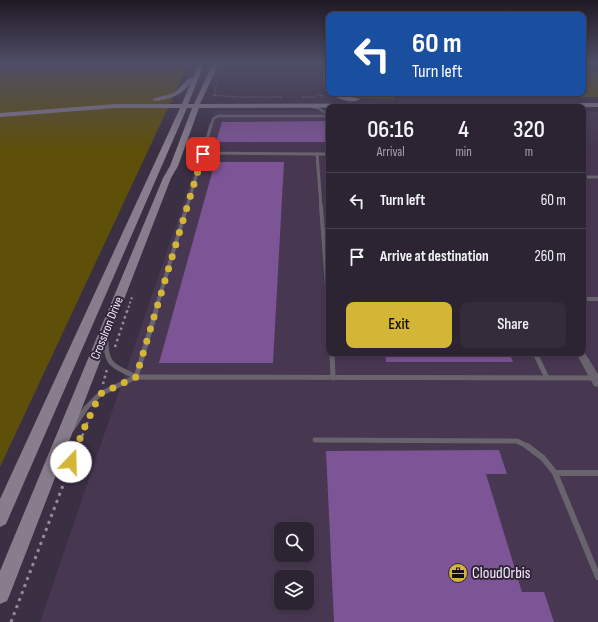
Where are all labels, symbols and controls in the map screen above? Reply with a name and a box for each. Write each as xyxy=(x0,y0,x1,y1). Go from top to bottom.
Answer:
text: 60 m xyxy=(412,27,461,60)
icon: left xyxy=(346,28,398,80)
text: Turn left xyxy=(412,61,463,82)
text: 06:16 xyxy=(367,115,414,144)
text: 4 xyxy=(458,115,469,144)
text: 320 xyxy=(513,115,545,144)
pin xyxy=(186,137,220,171)
icon: arrive xyxy=(192,143,214,165)
text: Arrival xyxy=(377,144,405,160)
text: min xyxy=(455,144,472,160)
text: m xyxy=(525,144,533,160)
icon: left xyxy=(346,190,368,212)
text: Turn left xyxy=(380,191,425,210)
text: 60 m xyxy=(541,191,566,210)
icon: arrive xyxy=(346,246,368,268)
text: Arrive at destination xyxy=(380,247,489,266)
text: 260 m xyxy=(535,247,566,266)
street label: CrossIron Drive xyxy=(87,294,127,362)
button: Exit xyxy=(346,302,452,348)
button: Share xyxy=(460,302,566,348)
position arrow xyxy=(50,441,92,483)
map controls xyxy=(274,522,314,610)
button: search xyxy=(274,522,314,562)
office icon: CloudOrbis xyxy=(447,562,469,584)
place label: CloudOrbis xyxy=(472,564,531,583)
button: layers xyxy=(274,570,314,610)

